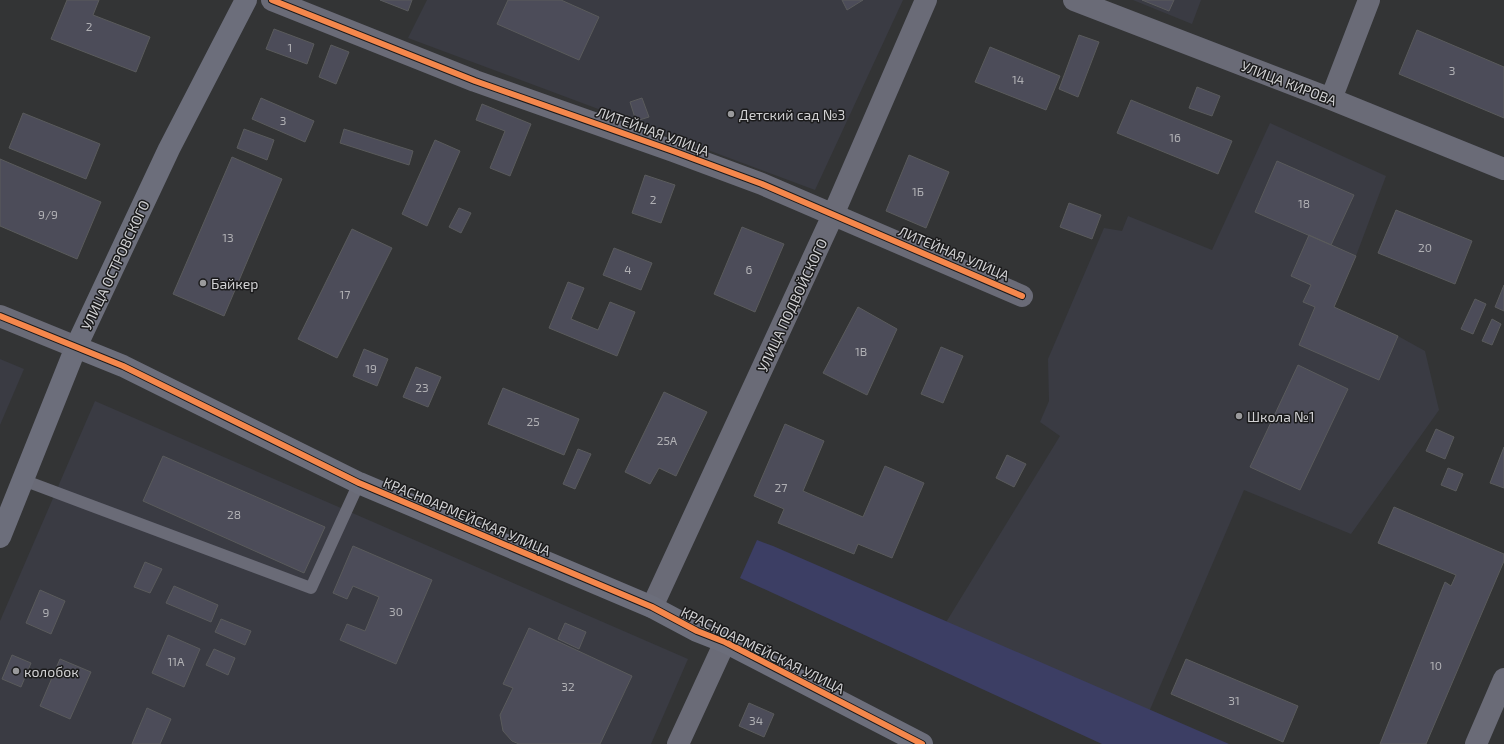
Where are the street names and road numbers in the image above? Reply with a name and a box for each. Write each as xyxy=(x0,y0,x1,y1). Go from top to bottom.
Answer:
street label: УЛИЦА КИРОВА xyxy=(1239,57,1339,109)
street label: ЛИТЕЙНАЯ УЛИЦА xyxy=(594,103,712,159)
street label: УЛИЦА ОСТРОВСКОГО xyxy=(77,197,153,333)
street label: ЛИТЕЙНАЯ УЛИЦА xyxy=(896,222,1012,284)
street label: УЛИЦА ПОДВОЙСКОГО xyxy=(754,236,830,374)
street label: КРАСНОАРМЕЙСКАЯ УЛИЦА xyxy=(381,473,553,559)
street label: КРАСНОАРМЕЙСКАЯ УЛИЦА xyxy=(678,603,848,697)

